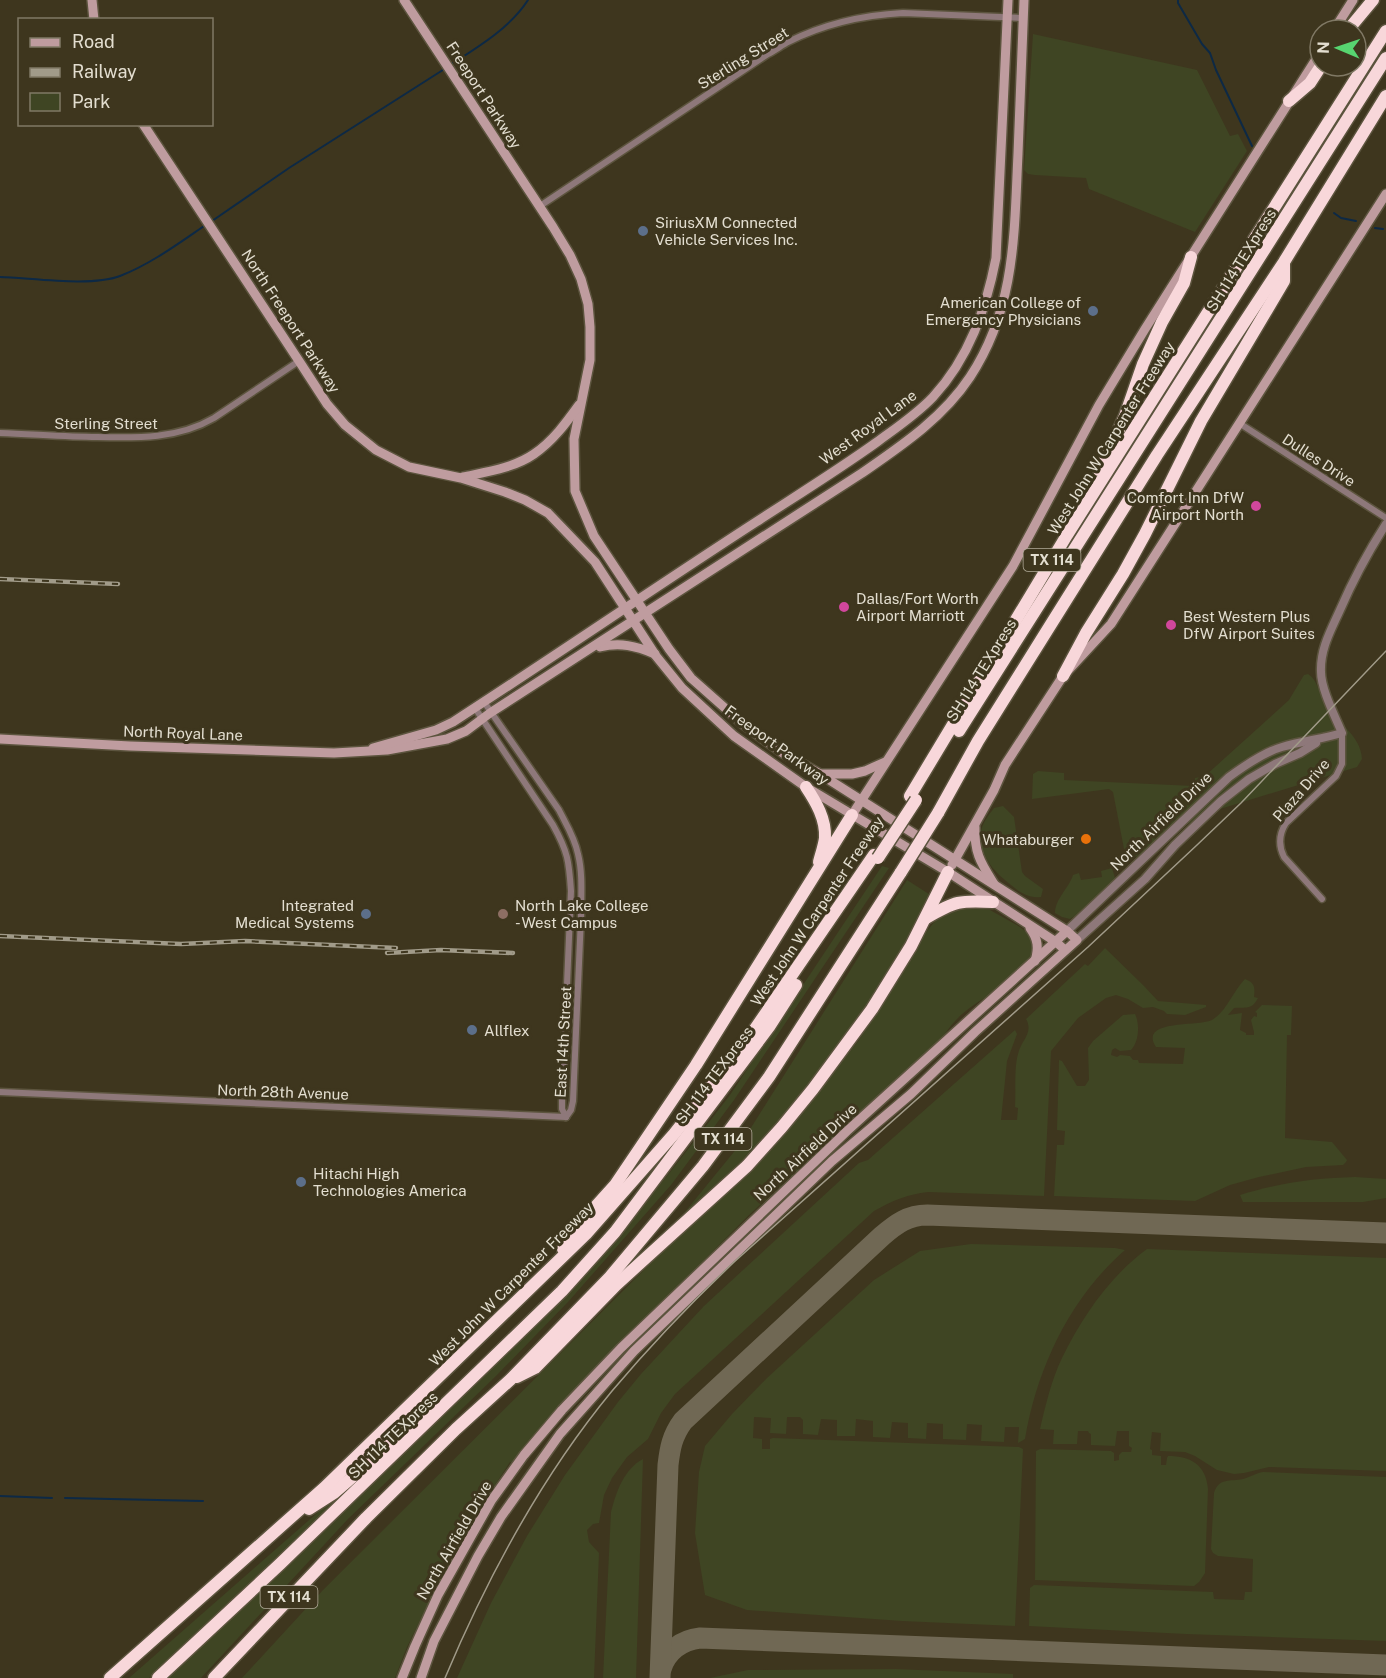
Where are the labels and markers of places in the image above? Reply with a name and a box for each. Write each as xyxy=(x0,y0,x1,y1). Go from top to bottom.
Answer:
place label: SiriusXM Connected Vehicle Services Inc. xyxy=(655,214,798,248)
marker: SiriusXM Connected Vehicle Services Inc. xyxy=(636,224,650,238)
place label: American College of Emergency Physicians xyxy=(926,294,1081,328)
marker: American College of Emergency Physicians xyxy=(1086,304,1100,318)
place label: Comfort Inn DfW Airport North xyxy=(1127,489,1244,523)
marker: Comfort Inn DfW Airport North xyxy=(1249,499,1263,513)
place label: Dallas/Fort Worth Airport Marriott xyxy=(856,590,979,624)
marker: Dallas/Fort Worth Airport Marriott xyxy=(837,600,851,614)
place label: Best Western Plus DfW Airport Suites xyxy=(1183,608,1315,642)
marker: Best Western Plus DfW Airport Suites xyxy=(1164,618,1178,632)
place label: Whataburger xyxy=(982,831,1074,848)
marker: Whataburger xyxy=(1079,832,1093,846)
place label: Integrated Medical Systems xyxy=(235,897,354,931)
place label: North Lake College - West Campus xyxy=(515,897,649,931)
marker: Integrated Medical Systems xyxy=(359,907,373,921)
marker: North Lake College - West Campus xyxy=(496,907,510,921)
place label: Allflex xyxy=(484,1022,530,1039)
marker: Allflex xyxy=(465,1023,479,1037)
place label: Hitachi High Technologies America xyxy=(313,1165,467,1199)
marker: Hitachi High Technologies America xyxy=(294,1175,308,1189)

